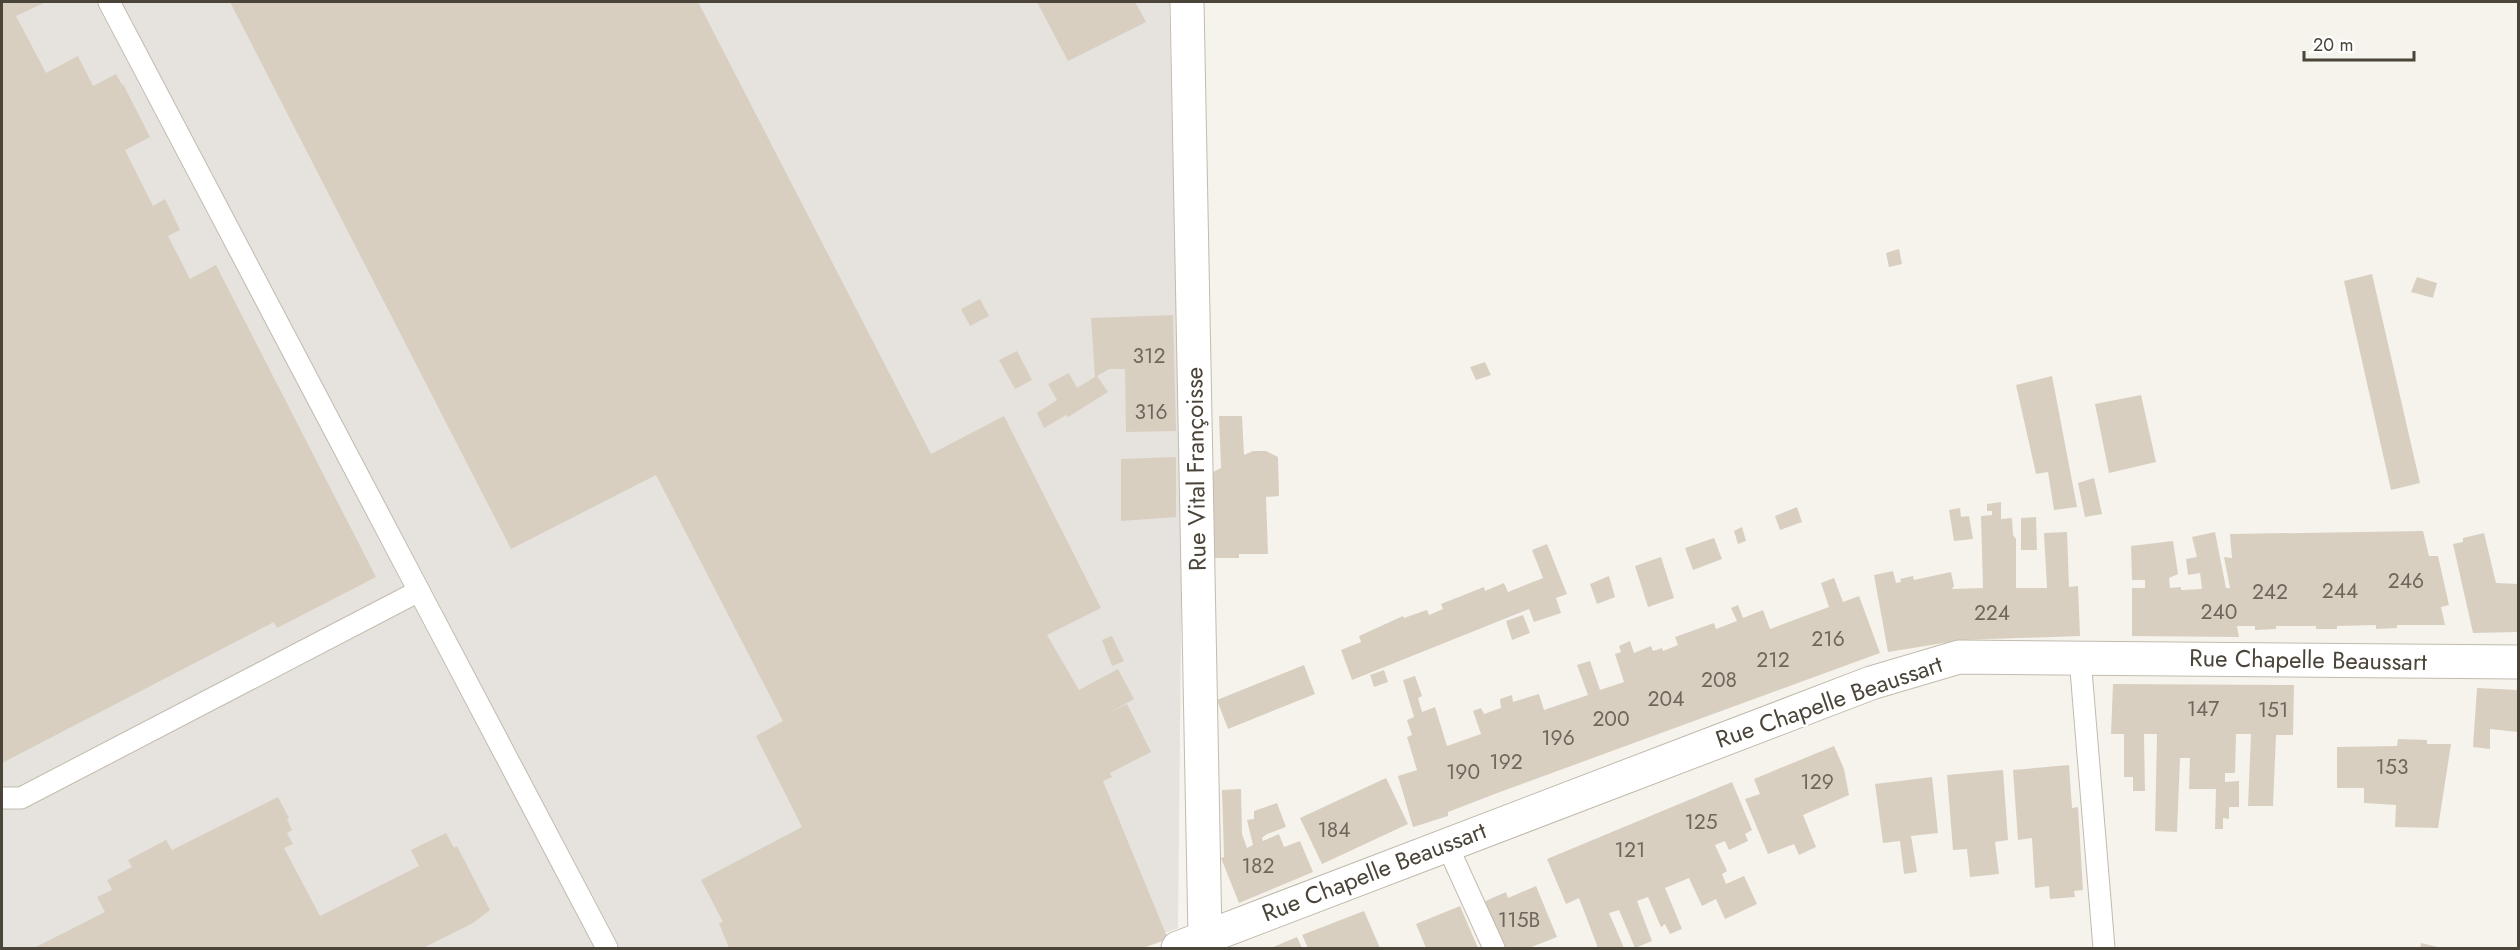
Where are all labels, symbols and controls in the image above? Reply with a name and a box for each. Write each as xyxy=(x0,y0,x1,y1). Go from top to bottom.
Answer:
scale bar xyxy=(2304,24,2414,62)
text: 20 m xyxy=(2313,32,2353,58)
house number: 312 xyxy=(1133,341,1165,371)
street label: Rue Vital Françoisse xyxy=(1176,367,1215,571)
house number: 316 xyxy=(1134,397,1168,427)
house number: 246 xyxy=(2388,566,2424,596)
house number: 244 xyxy=(2322,576,2358,606)
house number: 242 xyxy=(2252,577,2288,607)
house number: 240 xyxy=(2201,597,2237,627)
house number: 224 xyxy=(1974,598,2010,628)
house number: 216 xyxy=(1811,624,1845,654)
street label: Rue Chapelle Beaussart xyxy=(2189,640,2427,679)
house number: 212 xyxy=(1756,645,1790,675)
street label: Rue Chapelle Beaussart xyxy=(1711,646,1947,757)
house number: 208 xyxy=(1701,665,1737,695)
house number: 204 xyxy=(1648,684,1684,714)
house number: 147 xyxy=(2187,694,2219,724)
house number: 151 xyxy=(2258,695,2288,725)
house number: 200 xyxy=(1592,704,1630,734)
house number: 196 xyxy=(1541,723,1575,753)
house number: 192 xyxy=(1489,747,1523,777)
house number: 153 xyxy=(2376,752,2408,782)
house number: 190 xyxy=(1446,757,1480,787)
house number: 129 xyxy=(1800,767,1834,797)
house number: 125 xyxy=(1684,807,1718,837)
street label: Rue Chapelle Beaussart xyxy=(1257,813,1491,930)
house number: 184 xyxy=(1317,815,1351,845)
house number: 121 xyxy=(1615,835,1645,865)
house number: 182 xyxy=(1242,851,1274,881)
house number: 115B xyxy=(1498,905,1540,935)

